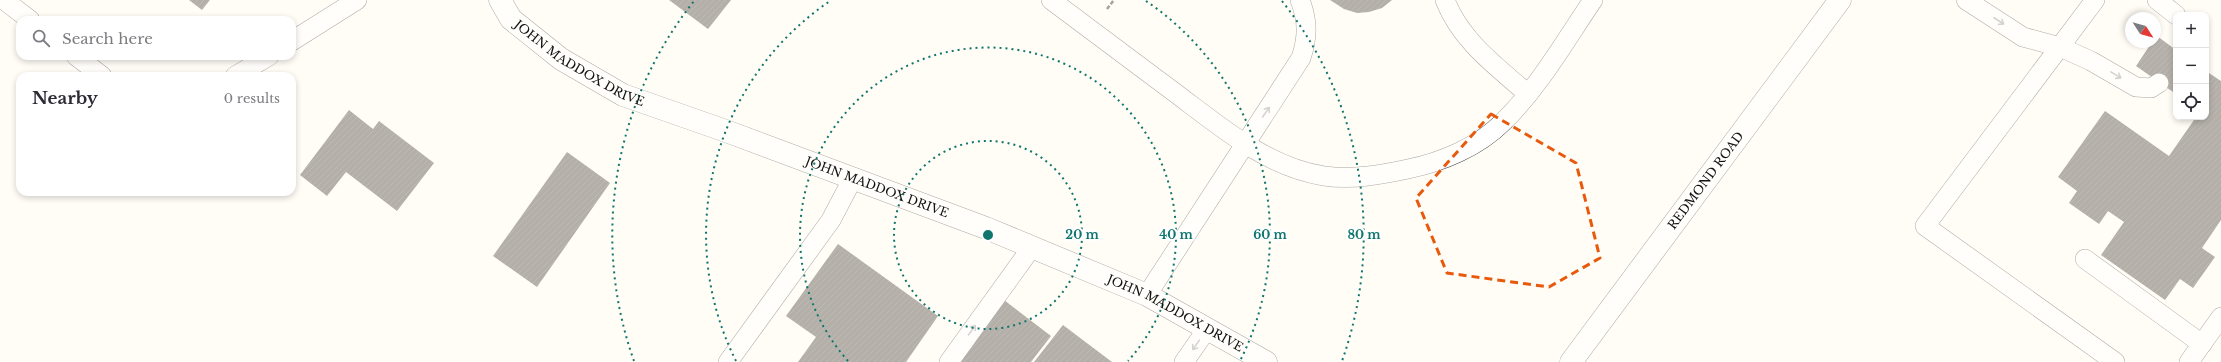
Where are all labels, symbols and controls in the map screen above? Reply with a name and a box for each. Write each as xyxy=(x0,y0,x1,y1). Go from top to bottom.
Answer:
north arrow xyxy=(2125,12,2161,48)
map controls xyxy=(2173,12,2209,120)
button: + xyxy=(2173,12,2209,48)
street label: JOHN MADDOX DRIVE xyxy=(510,15,647,109)
search box xyxy=(16,16,296,60)
one-way arrow xyxy=(1993,17,2004,25)
icon: search xyxy=(30,27,52,49)
text: Search here xyxy=(62,29,153,48)
button: − xyxy=(2173,48,2209,84)
one-way arrow xyxy=(2110,72,2122,80)
button: locate xyxy=(2173,84,2209,120)
text: Nearby xyxy=(32,88,98,109)
text: 0 results xyxy=(224,90,280,107)
one-way arrow xyxy=(1262,106,1270,117)
street label: REDMOND ROAD xyxy=(1664,129,1747,232)
street label: JOHN MADDOX DRIVE xyxy=(802,153,951,221)
text: 20 m xyxy=(1065,227,1099,242)
text: 40 m xyxy=(1159,227,1193,242)
text: 60 m xyxy=(1253,227,1288,242)
text: 80 m xyxy=(1347,227,1381,242)
centre of rings xyxy=(981,228,995,242)
street label: JOHN MADDOX DRIVE xyxy=(1103,271,1246,355)
one-way arrow xyxy=(968,325,976,336)
one-way arrow xyxy=(1192,340,1200,351)

